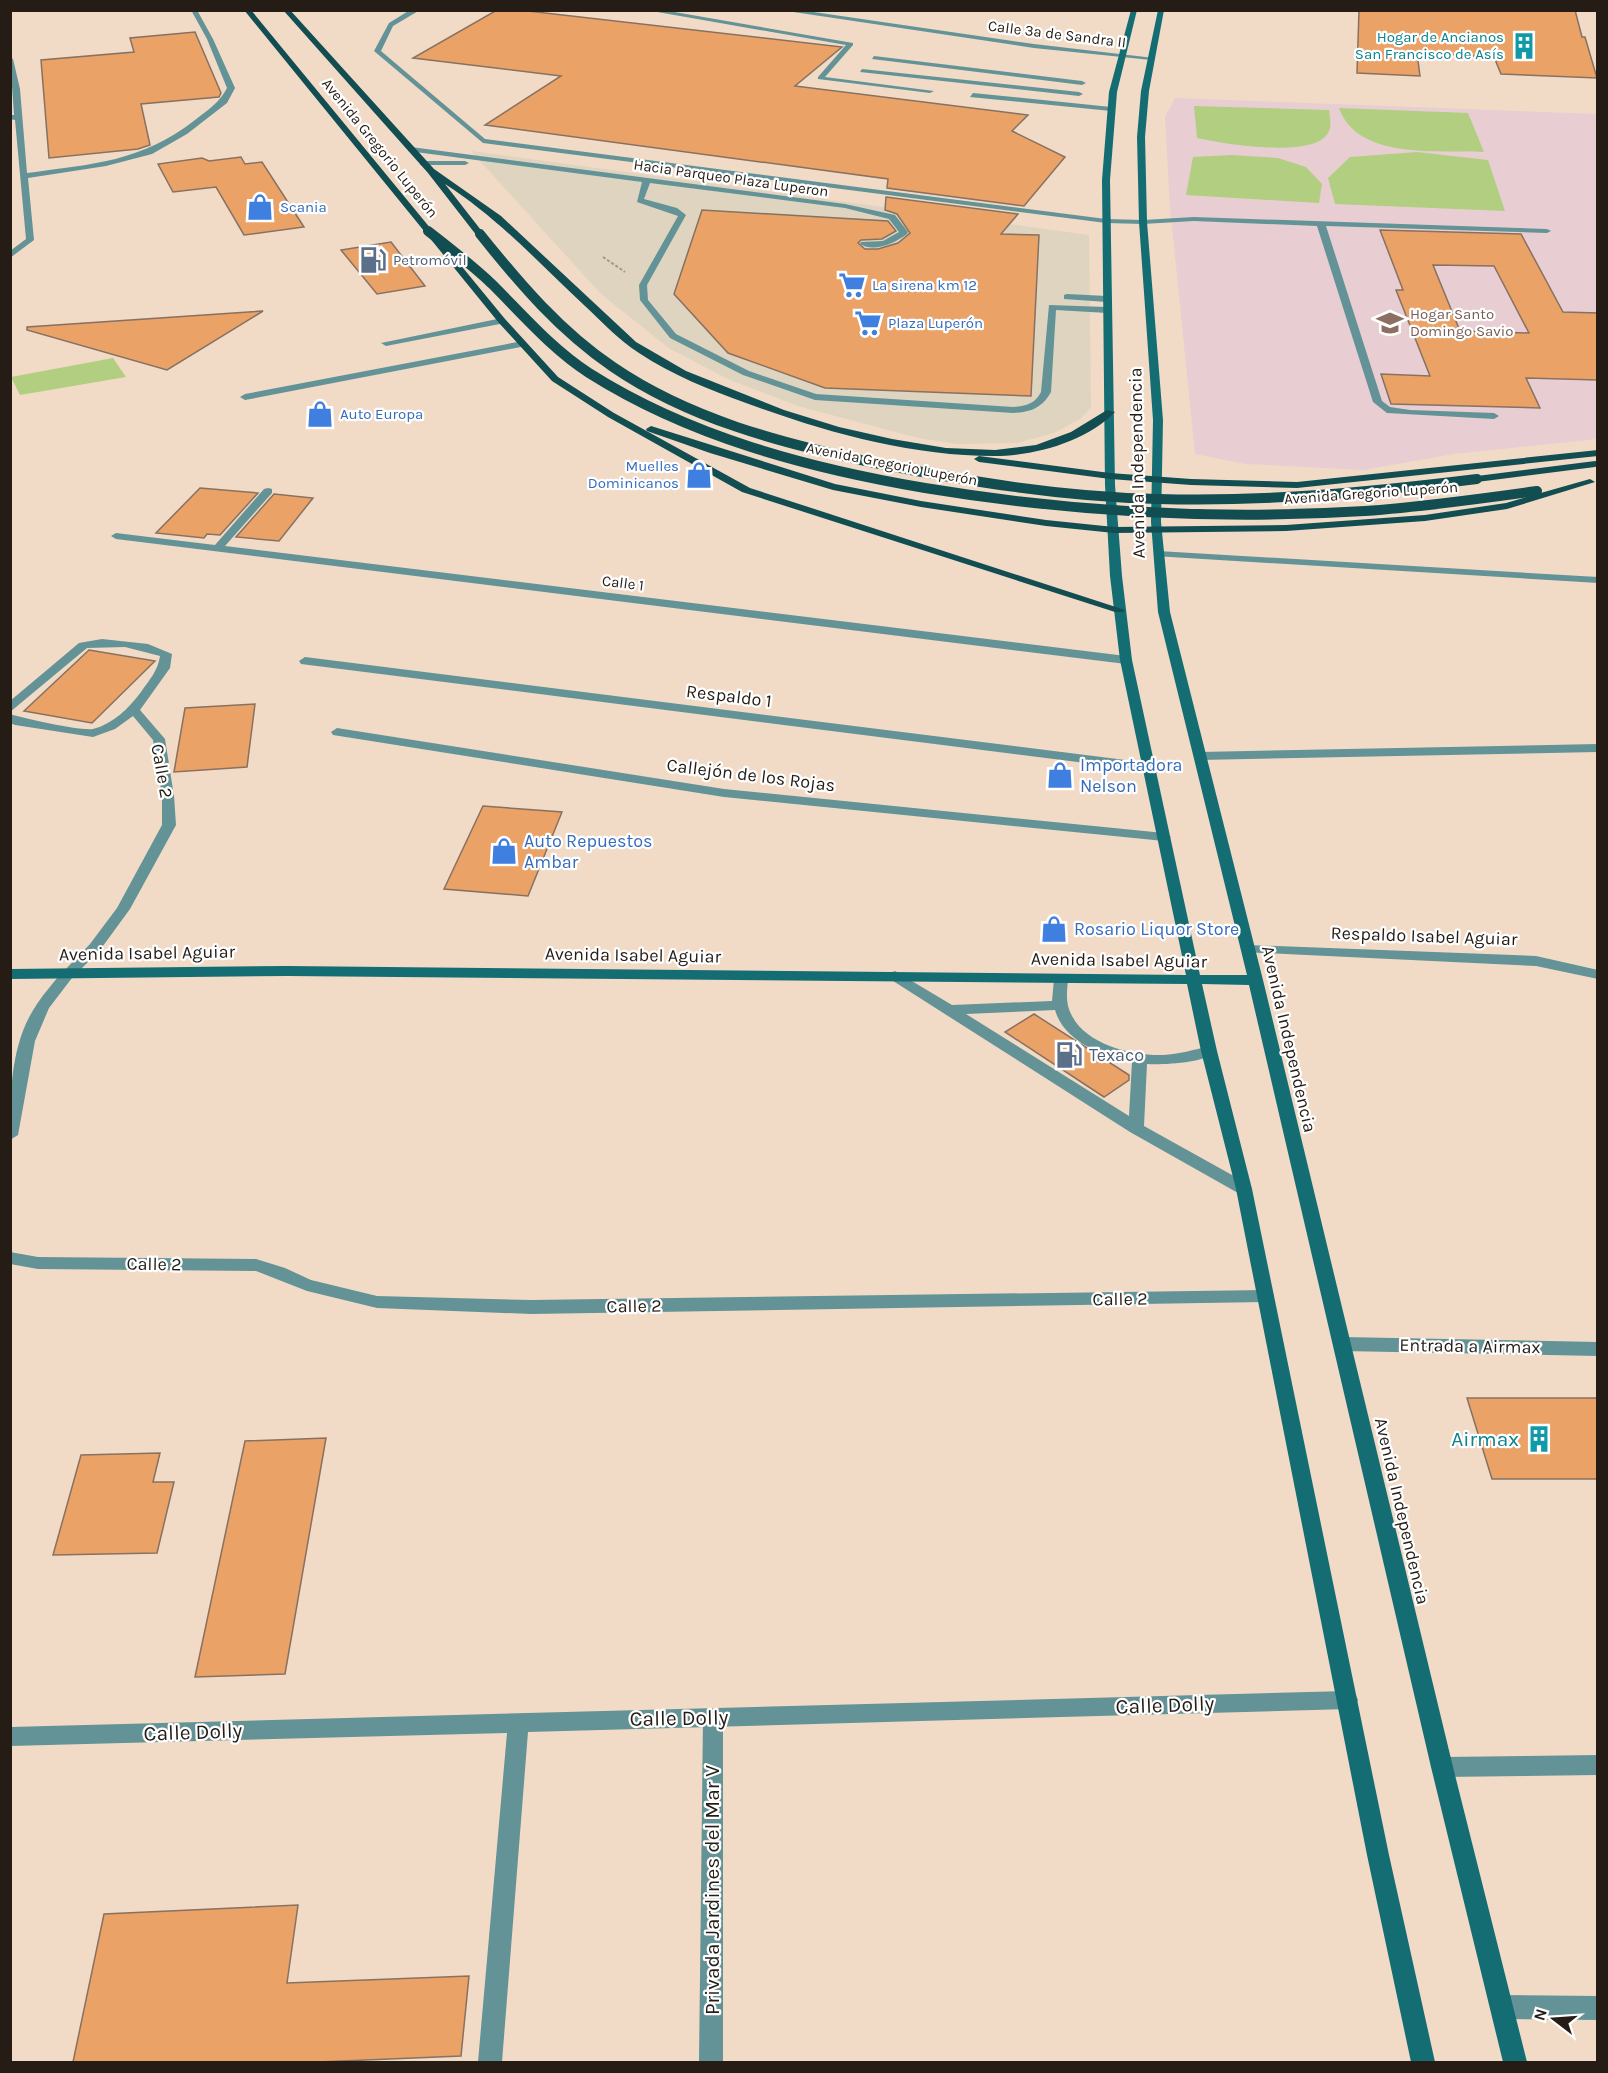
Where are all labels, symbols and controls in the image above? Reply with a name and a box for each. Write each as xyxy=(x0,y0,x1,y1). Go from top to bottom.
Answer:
street label: Calle 3a de Sandra II xyxy=(987,17,1127,51)
place label: Hogar de Ancianos San Francisco de Asís xyxy=(1355,28,1504,63)
building icon: Hogar de Ancianos San Francisco de Asís xyxy=(1509,31,1539,61)
street label: Avenida Gregorio Luperón xyxy=(318,75,442,221)
street label: Hacia Parqueo Plaza Luperon xyxy=(632,155,830,201)
shop icon: Scania xyxy=(245,192,275,222)
place label: Scania xyxy=(280,198,327,216)
fuel station icon: Petromóvil xyxy=(358,245,388,275)
place label: Petromóvil xyxy=(393,251,467,269)
supermarket icon: La sirena km 12 xyxy=(837,270,867,300)
place label: La sirena km 12 xyxy=(872,276,977,294)
place label: Hogar Santo Domingo Savio xyxy=(1410,305,1513,340)
supermarket icon: Plaza Luperón xyxy=(853,308,883,338)
school or university icon: Hogar Santo Domingo Savio xyxy=(1375,308,1405,338)
place label: Plaza Luperón xyxy=(888,314,983,332)
street label: Avenida Independencia xyxy=(1124,367,1150,559)
shop icon: Auto Europa xyxy=(305,399,335,429)
place label: Auto Europa xyxy=(340,405,423,423)
street label: Avenida Gregorio Luperón xyxy=(805,439,979,489)
place label: Muelles Dominicanos xyxy=(588,457,679,492)
shop icon: Muelles Dominicanos xyxy=(684,460,714,490)
street label: Avenida Gregorio Luperón xyxy=(1284,478,1458,508)
street label: Calle 1 xyxy=(601,572,645,594)
street label: Respaldo 1 xyxy=(685,680,773,712)
street label: Calle 2 xyxy=(146,742,178,800)
street label: Callejón de los Rojas xyxy=(666,754,836,796)
place label: Importadora Nelson xyxy=(1080,754,1182,797)
shop icon: Importadora Nelson xyxy=(1045,760,1075,790)
place label: Auto Repuestos Ambar xyxy=(524,830,653,873)
shop icon: Auto Repuestos Ambar xyxy=(489,836,519,866)
shop icon: Rosario Liquor Store xyxy=(1039,914,1069,944)
place label: Rosario Liquor Store xyxy=(1074,918,1239,940)
street label: Respaldo Isabel Aguiar xyxy=(1330,922,1518,950)
street label: Avenida Isabel Aguiar xyxy=(59,940,236,966)
street label: Avenida Isabel Aguiar xyxy=(545,942,722,968)
street label: Avenida Independencia xyxy=(1257,943,1321,1135)
street label: Avenida Isabel Aguiar xyxy=(1031,947,1208,973)
fuel station icon: Texaco xyxy=(1054,1040,1084,1070)
place label: Texaco xyxy=(1089,1044,1144,1066)
street label: Calle 2 xyxy=(126,1253,182,1275)
street label: Calle 2 xyxy=(1092,1288,1148,1310)
street label: Calle 2 xyxy=(606,1295,662,1317)
street label: Entrada a Airmax xyxy=(1399,1334,1541,1358)
street label: Avenida Independencia xyxy=(1370,1415,1434,1607)
building icon: Airmax xyxy=(1524,1424,1554,1454)
place label: Airmax xyxy=(1451,1427,1519,1451)
street label: Calle Dolly xyxy=(1115,1691,1215,1719)
street label: Calle Dolly xyxy=(629,1705,729,1731)
street label: Calle Dolly xyxy=(143,1718,243,1746)
street label: Privada Jardines del Mar V xyxy=(700,1765,724,2015)
north arrow xyxy=(1524,1989,1584,2049)
text: N xyxy=(1529,2006,1551,2023)

